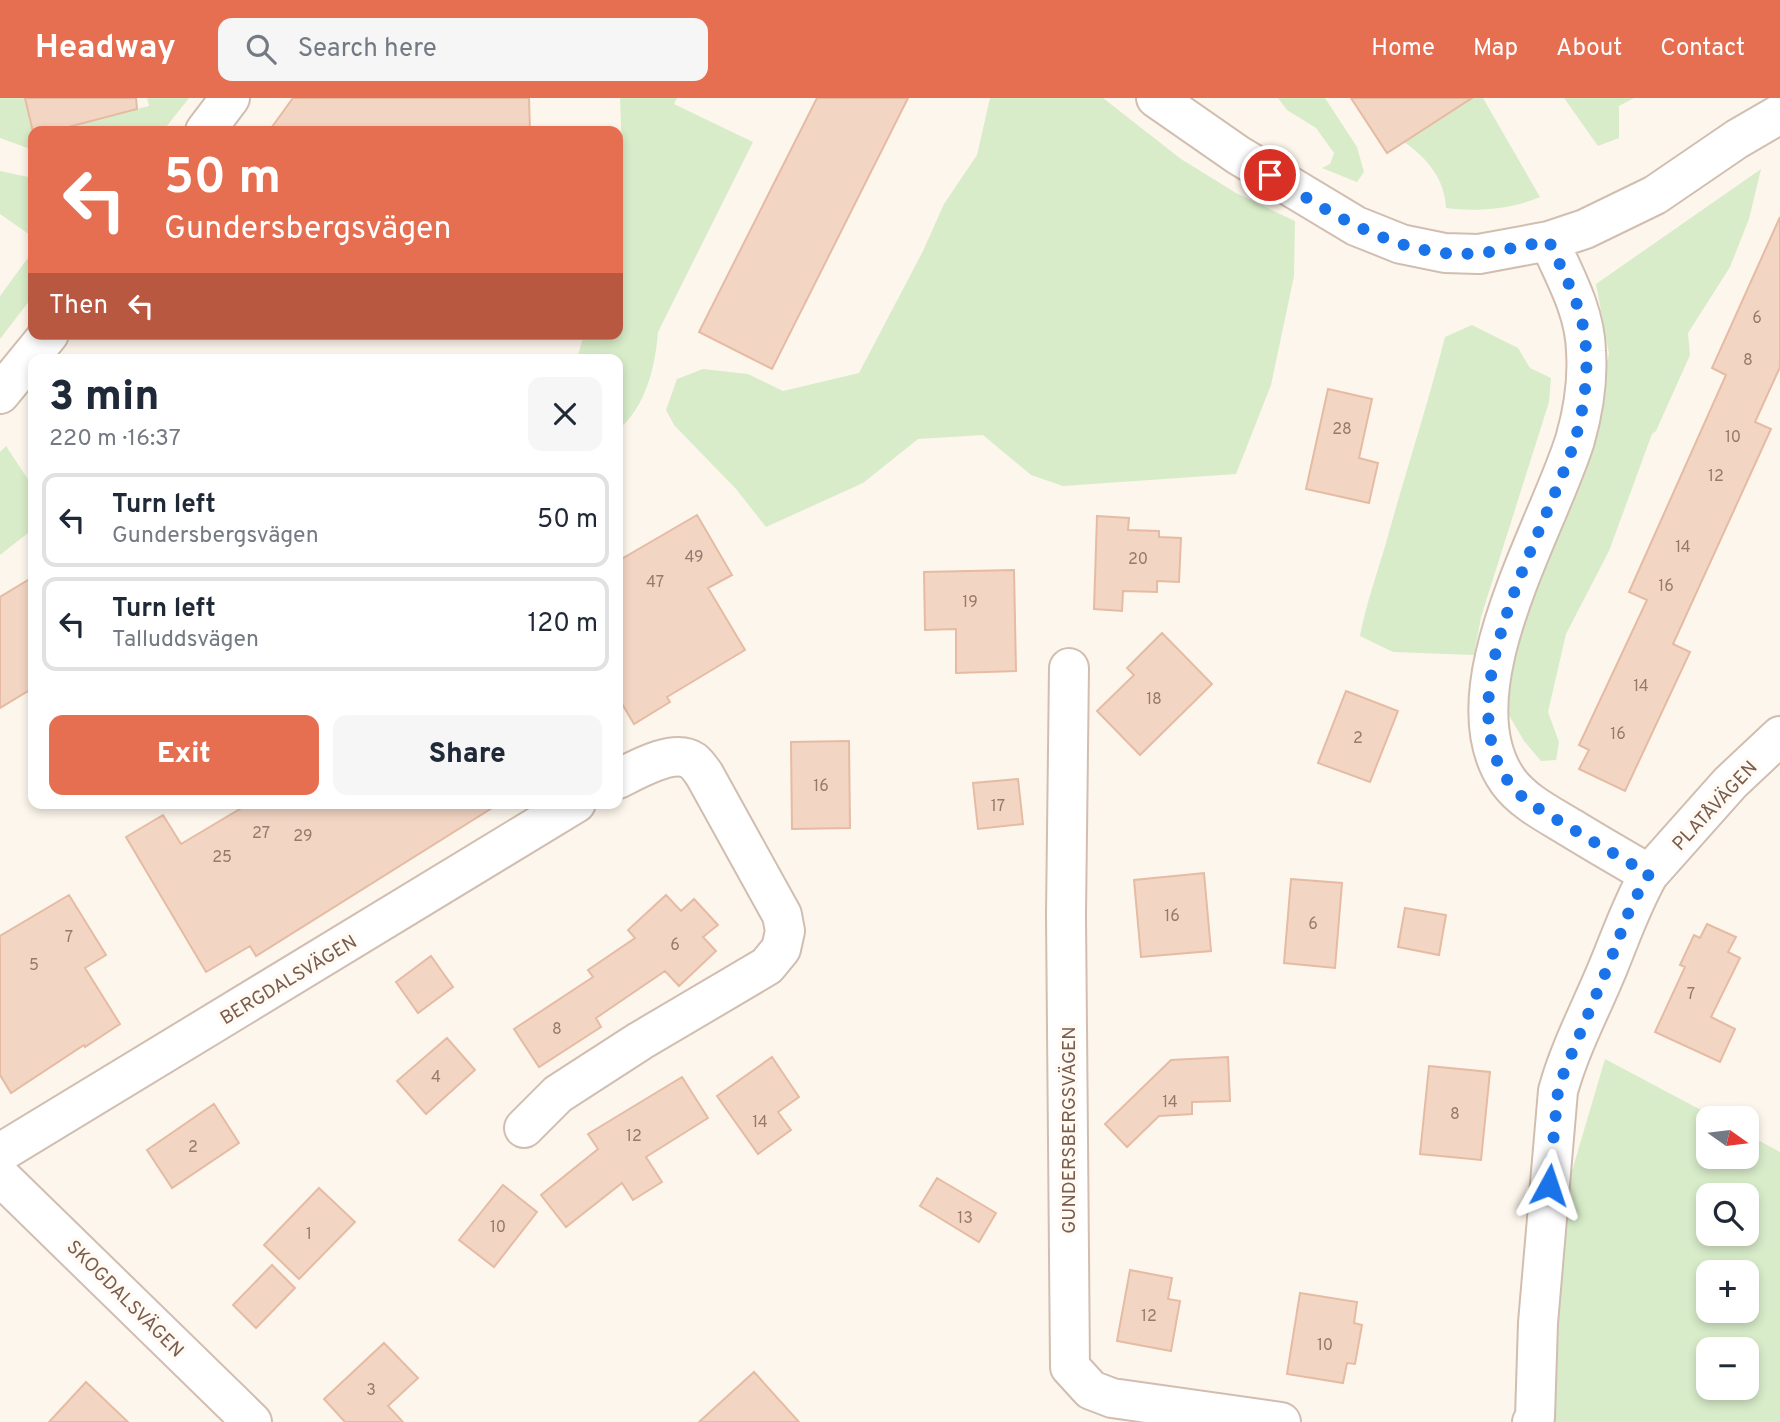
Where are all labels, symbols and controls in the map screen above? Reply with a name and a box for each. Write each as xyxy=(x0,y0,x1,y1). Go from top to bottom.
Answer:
search box xyxy=(218,18,708,81)
text: Headway xyxy=(35,28,176,70)
icon: search xyxy=(242,30,280,68)
text: Search here xyxy=(298,33,437,66)
text: Home xyxy=(1371,34,1435,64)
text: Map xyxy=(1473,34,1518,64)
text: About xyxy=(1556,34,1622,64)
text: Contact xyxy=(1660,34,1745,64)
pin xyxy=(1240,145,1300,205)
text: 50 m xyxy=(164,149,281,211)
icon: left xyxy=(49,154,140,245)
icon: arrive xyxy=(1251,156,1289,194)
text: Gundersbergsvägen xyxy=(164,210,452,250)
icon: left xyxy=(122,287,160,325)
text: Then xyxy=(49,290,108,323)
house number: 6 xyxy=(1752,309,1762,329)
house number: 8 xyxy=(1743,351,1753,371)
text: 3 min xyxy=(49,372,160,425)
button: close xyxy=(528,377,602,451)
house number: 28 xyxy=(1332,420,1352,440)
text: 220 m · 16:37 xyxy=(49,425,181,454)
house number: 10 xyxy=(1725,428,1741,448)
house number: 12 xyxy=(1708,467,1724,487)
text: Turn left xyxy=(112,489,216,522)
icon: left xyxy=(53,501,91,539)
text: 50 m xyxy=(537,504,598,537)
text: Gundersbergsvägen xyxy=(112,522,319,551)
house number: 14 xyxy=(1675,538,1691,558)
house number: 49 xyxy=(684,548,704,568)
house number: 20 xyxy=(1128,550,1148,570)
house number: 47 xyxy=(646,573,664,593)
house number: 16 xyxy=(1658,577,1674,597)
text: Turn left xyxy=(112,593,216,626)
house number: 19 xyxy=(962,593,978,613)
icon: left xyxy=(53,605,91,643)
text: 120 m xyxy=(528,608,598,641)
text: Talluddsvägen xyxy=(112,626,259,655)
house number: 14 xyxy=(1633,677,1649,697)
house number: 18 xyxy=(1146,690,1162,710)
button: Exit xyxy=(49,715,319,795)
button: Share xyxy=(333,715,602,795)
house number: 16 xyxy=(1610,725,1626,745)
house number: 2 xyxy=(1353,729,1363,749)
street label: PLATÅVÄGEN xyxy=(1667,756,1763,856)
house number: 16 xyxy=(813,777,829,797)
house number: 17 xyxy=(991,797,1005,817)
house number: 27 xyxy=(252,824,270,844)
house number: 29 xyxy=(293,827,313,847)
house number: 25 xyxy=(212,848,232,868)
house number: 16 xyxy=(1164,907,1180,927)
house number: 6 xyxy=(1308,915,1318,935)
house number: 7 xyxy=(65,928,73,948)
street label: BERGDALSVÄGEN xyxy=(216,930,362,1031)
house number: 6 xyxy=(670,936,680,956)
house number: 5 xyxy=(29,956,39,976)
house number: 7 xyxy=(1687,985,1695,1005)
house number: 8 xyxy=(552,1020,562,1040)
street label: GUNDERSBERGSVÄGEN xyxy=(1057,1026,1082,1234)
house number: 4 xyxy=(431,1068,441,1088)
house number: 14 xyxy=(1162,1093,1178,1113)
house number: 8 xyxy=(1450,1105,1460,1125)
north arrow xyxy=(1696,1106,1759,1169)
map controls xyxy=(1696,1106,1759,1400)
house number: 14 xyxy=(752,1113,768,1133)
house number: 12 xyxy=(626,1127,642,1147)
house number: 2 xyxy=(188,1138,198,1158)
position arrow xyxy=(1512,1148,1586,1222)
button: search xyxy=(1696,1183,1759,1246)
house number: 13 xyxy=(957,1209,973,1229)
house number: 10 xyxy=(490,1218,506,1238)
house number: 1 xyxy=(306,1225,312,1245)
street label: SKOGDALSVÄGEN xyxy=(61,1235,189,1363)
button: + xyxy=(1696,1260,1759,1323)
house number: 12 xyxy=(1141,1307,1157,1327)
house number: 10 xyxy=(1317,1336,1333,1356)
button: − xyxy=(1696,1337,1759,1400)
house number: 3 xyxy=(366,1381,376,1401)

